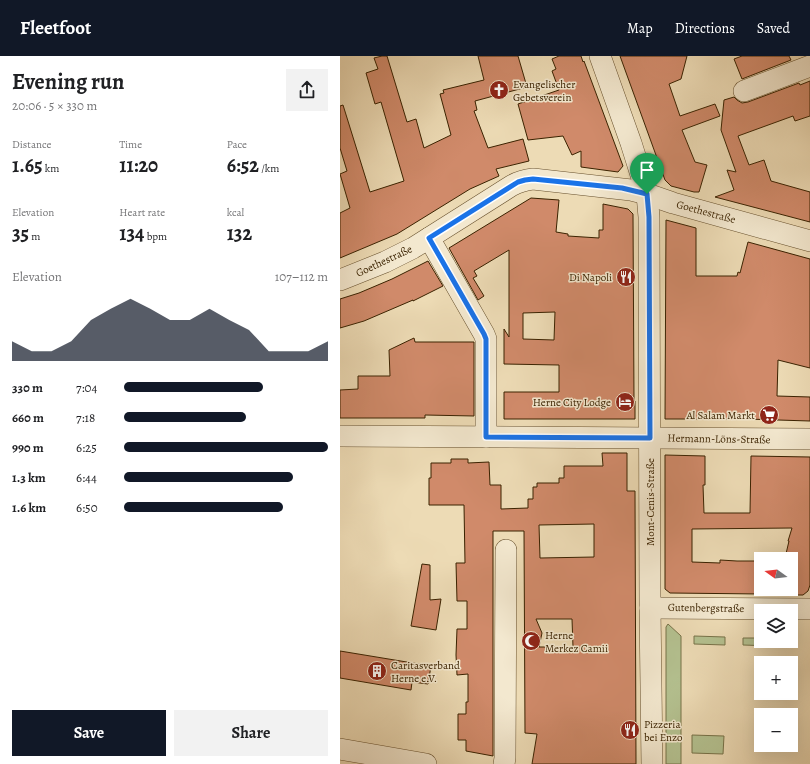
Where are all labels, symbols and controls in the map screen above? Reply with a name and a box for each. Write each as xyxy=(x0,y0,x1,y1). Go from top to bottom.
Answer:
text: Fleetfoot xyxy=(20,15,91,41)
text: Map xyxy=(627,19,653,38)
text: Directions xyxy=(675,19,735,38)
text: Saved xyxy=(757,19,790,38)
text: Evening run xyxy=(12,67,124,97)
button: share xyxy=(286,69,328,111)
place label: Evangelischer Gebetsverein xyxy=(513,77,575,105)
church icon: Evangelischer Gebetsverein xyxy=(488,79,510,101)
text: 20:06 · 5 × 330 m xyxy=(12,97,97,114)
text: Distance xyxy=(12,137,51,152)
text: Time xyxy=(119,137,142,152)
text: Pace xyxy=(227,137,247,152)
text: 1.65 xyxy=(12,152,43,179)
text: 11:20 xyxy=(119,152,158,179)
text: 6:52 xyxy=(227,152,259,179)
pin xyxy=(630,153,664,194)
icon: arrive xyxy=(636,159,658,181)
text: km xyxy=(43,161,59,176)
text: /km xyxy=(259,161,279,176)
street label: Goethestraße xyxy=(675,197,737,227)
text: Elevation xyxy=(12,205,54,220)
text: Heart rate xyxy=(119,205,165,220)
text: kcal xyxy=(227,205,244,220)
text: 35 xyxy=(12,220,29,247)
text: 134 xyxy=(119,220,145,247)
text: 132 xyxy=(227,220,252,247)
text: m xyxy=(29,229,40,244)
text: bpm xyxy=(145,229,167,244)
street label: Goethestraße xyxy=(353,241,415,281)
restaurant icon: Di Napoli xyxy=(615,266,637,288)
text: Elevation xyxy=(12,268,62,285)
text: 107–112 m xyxy=(275,268,328,285)
place label: Di Napoli xyxy=(569,270,612,285)
text: 330 m xyxy=(12,379,43,396)
text: 7:04 xyxy=(76,379,97,396)
hotel icon: Herne City Lodge xyxy=(614,391,636,413)
place label: Herne City Lodge xyxy=(533,395,611,410)
supermarket icon: Al Salam Markt xyxy=(758,404,780,426)
place label: Al Salam Markt xyxy=(685,408,755,423)
text: 660 m xyxy=(12,409,44,426)
text: 7:18 xyxy=(76,409,95,426)
street label: Hermann-Löns-Straße xyxy=(667,431,771,447)
text: 990 m xyxy=(12,439,44,456)
text: 6:25 xyxy=(76,439,97,456)
street label: Mont-Cenis-Straße xyxy=(643,458,658,546)
text: 1.3 km xyxy=(12,469,46,486)
text: 6:44 xyxy=(76,469,97,486)
text: 1.6 km xyxy=(12,499,46,516)
text: 6:50 xyxy=(76,499,98,516)
north arrow xyxy=(754,552,798,596)
map controls xyxy=(754,552,798,752)
street label: Gutenbergstraße xyxy=(668,600,744,616)
button: layers xyxy=(754,604,798,648)
place label: Herne Merkez Camii xyxy=(545,628,608,656)
mosque icon: Herne Merkez Camii xyxy=(520,630,542,652)
button: + xyxy=(754,656,798,700)
place label: Caritasverband Herne e.V. xyxy=(391,658,460,686)
building icon: Caritasverband Herne e.V. xyxy=(366,660,388,682)
button: − xyxy=(754,708,798,752)
button: Save xyxy=(12,710,166,756)
button: Share xyxy=(174,710,328,756)
place label: Pizzeria bei Enzo xyxy=(644,717,683,745)
restaurant icon: Pizzeria bei Enzo xyxy=(619,719,641,741)

